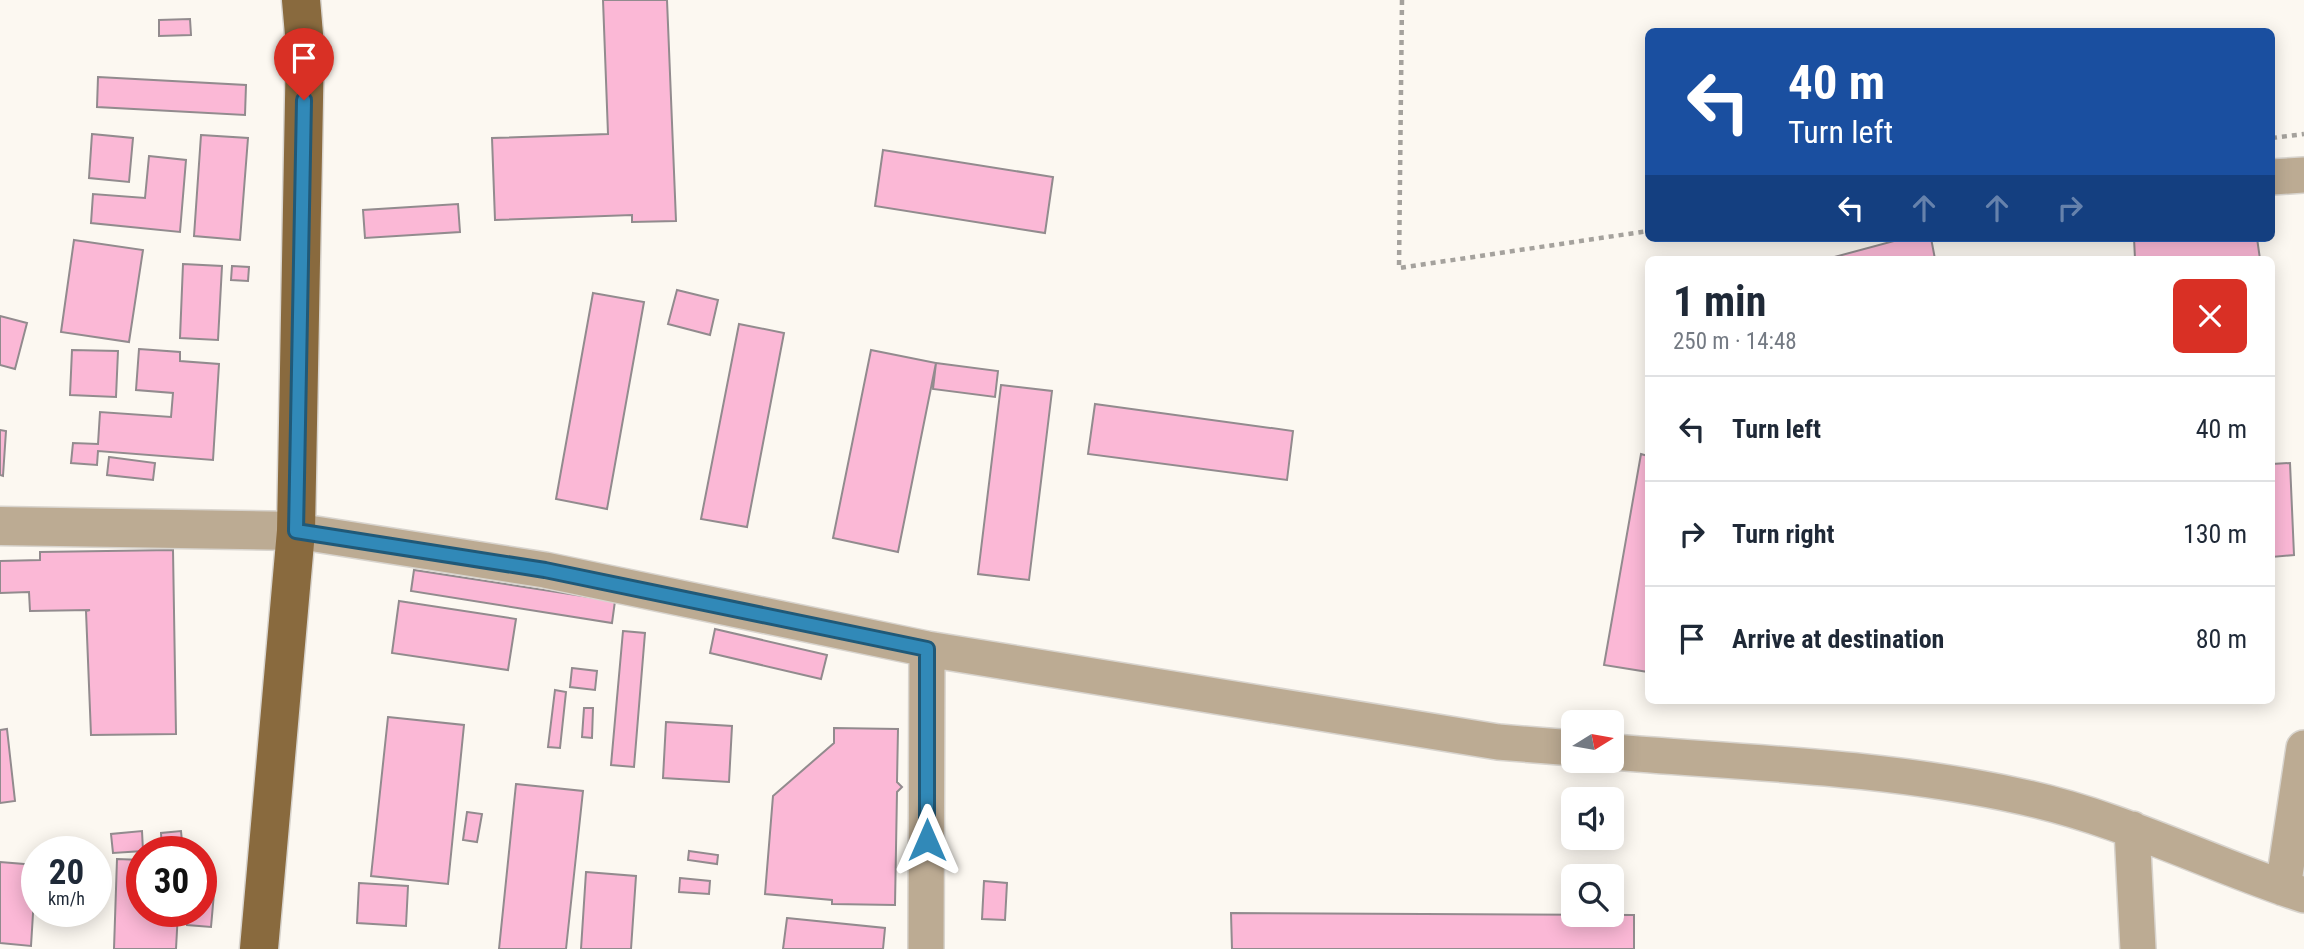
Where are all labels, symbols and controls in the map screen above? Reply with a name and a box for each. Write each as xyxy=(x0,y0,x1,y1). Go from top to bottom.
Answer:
pin xyxy=(274,28,334,100)
icon: arrive xyxy=(285,39,323,77)
text: 40 m xyxy=(1788,54,1885,111)
icon: left xyxy=(1673,56,1764,147)
text: Turn left xyxy=(1788,113,1893,151)
icon: left xyxy=(1832,189,1870,227)
icon: ahead xyxy=(1905,189,1943,227)
icon: ahead xyxy=(1978,189,2016,227)
icon: right xyxy=(2051,189,2089,227)
text: 1 min xyxy=(1673,277,1766,326)
button: close xyxy=(2173,279,2247,353)
text: 250 m · 14:48 xyxy=(1673,328,1797,355)
icon: left xyxy=(1673,410,1711,448)
text: Turn left xyxy=(1732,414,1821,444)
text: 40 m xyxy=(2196,414,2247,444)
icon: right xyxy=(1673,515,1711,553)
text: Turn right xyxy=(1732,519,1834,549)
text: 130 m xyxy=(2183,519,2247,549)
icon: arrive xyxy=(1673,620,1711,658)
text: Arrive at destination xyxy=(1732,624,1944,654)
text: 80 m xyxy=(2196,624,2247,654)
north arrow xyxy=(1561,710,1624,774)
map controls xyxy=(1561,710,1624,927)
button: sound xyxy=(1561,787,1624,850)
position arrow xyxy=(890,803,964,877)
speed limit sign: 30 xyxy=(126,836,217,927)
text: 20 xyxy=(49,852,84,893)
button: search xyxy=(1561,864,1624,927)
text: km/h xyxy=(48,888,85,909)

